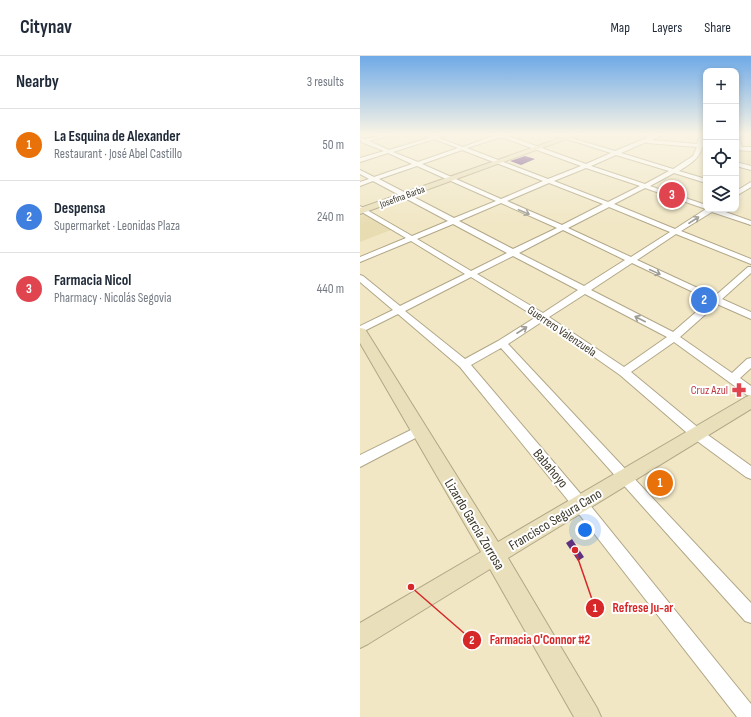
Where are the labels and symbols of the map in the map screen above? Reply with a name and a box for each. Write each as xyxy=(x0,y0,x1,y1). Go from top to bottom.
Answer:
pin: 3 xyxy=(659,180,685,210)
street label: Josefina Barba xyxy=(377,183,427,211)
one-way arrow xyxy=(518,208,530,216)
one-way arrow xyxy=(688,216,700,224)
one-way arrow xyxy=(649,269,661,276)
pin: 2 xyxy=(691,285,717,315)
street label: Guerrero Valenzuela xyxy=(524,303,600,360)
one-way arrow xyxy=(634,315,646,322)
one-way arrow xyxy=(516,326,527,334)
pharmacy icon: Cruz Azul xyxy=(731,382,747,398)
place label: Cruz Azul xyxy=(691,383,728,398)
street label: Babahoyo xyxy=(529,445,572,491)
pin: 1 xyxy=(647,468,673,498)
street label: Lizardo García Zorrosa xyxy=(441,476,508,573)
street label: Francisco Segura Cano xyxy=(506,485,605,554)
your location xyxy=(575,520,595,540)
callout: Refrese Ju-ar xyxy=(585,595,682,620)
text: Refrese Ju-ar xyxy=(613,600,673,616)
text: 1 xyxy=(593,601,598,616)
callout: Farmacia O'Connor #2 xyxy=(462,627,599,652)
text: Farmacia O'Connor #2 xyxy=(490,632,590,648)
text: 2 xyxy=(469,633,475,648)

